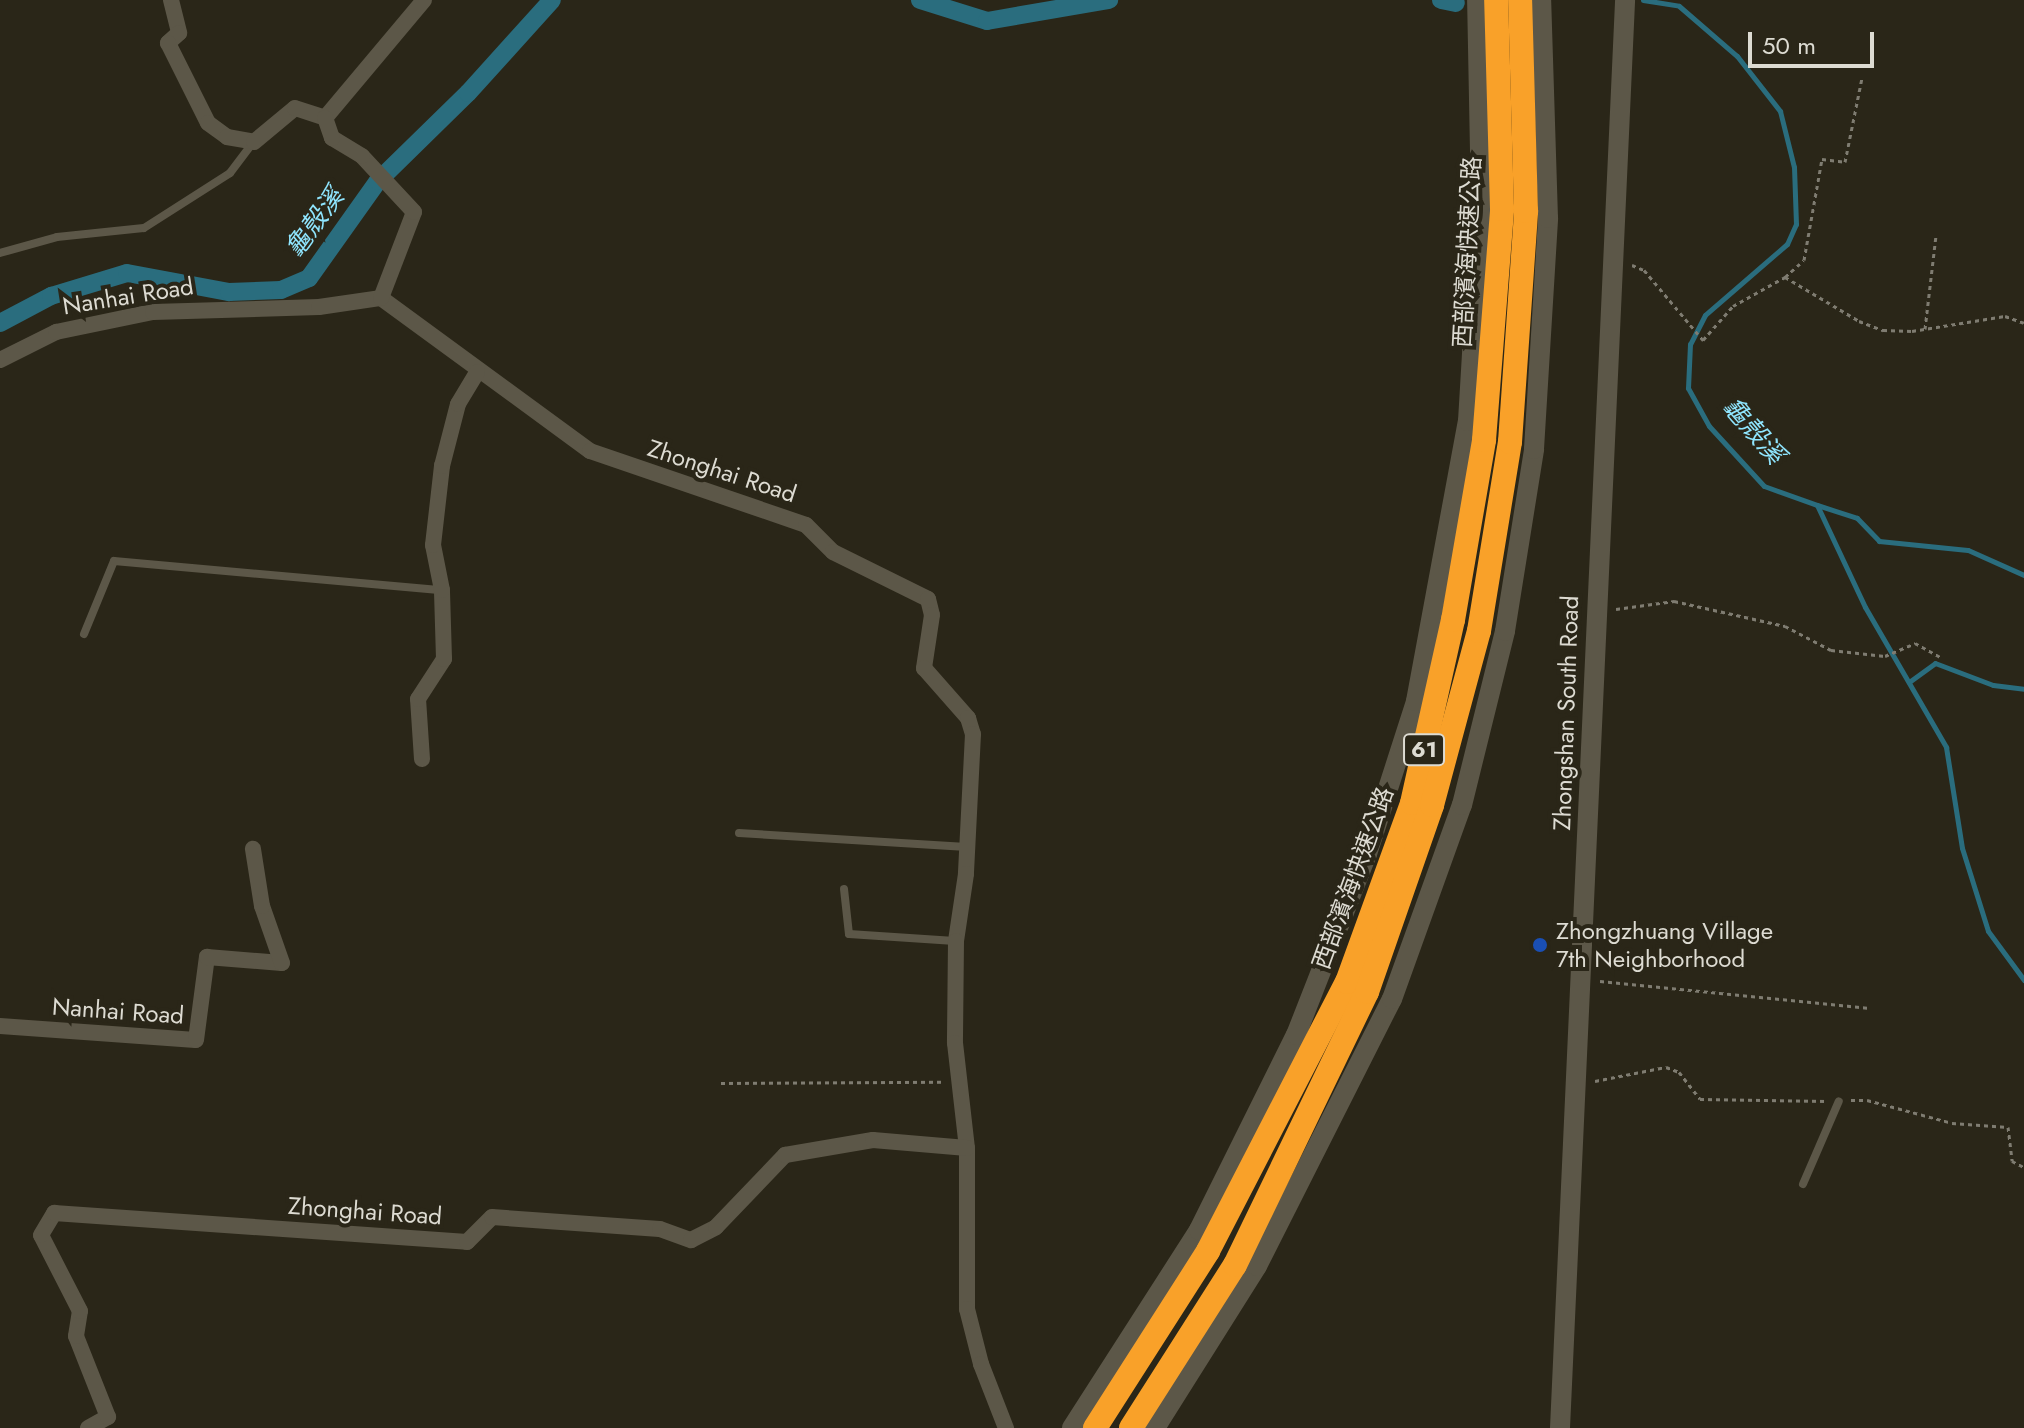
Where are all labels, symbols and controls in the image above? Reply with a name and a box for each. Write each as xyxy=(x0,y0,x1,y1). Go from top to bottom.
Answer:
scale bar xyxy=(1752,16,1878,66)
text: 50 m xyxy=(1762,28,1816,63)
street label: 西部濱海快速公路 xyxy=(1448,155,1486,349)
water label: 龜殼溪 xyxy=(279,182,351,264)
street label: Nanhai Road xyxy=(61,271,195,321)
water label: 龜殼溪 xyxy=(1716,391,1790,471)
street label: Zhonghai Road xyxy=(644,433,800,509)
street label: Zhongshan South Road xyxy=(1548,595,1584,831)
road number: 61 xyxy=(1402,732,1446,768)
street label: 西部濱海快速公路 xyxy=(1307,783,1399,973)
place label: Zhongzhuang Village 7th Neighborhood xyxy=(1556,917,1773,973)
marker: Zhongzhuang Village 7th Neighborhood xyxy=(1531,936,1549,954)
street label: Nanhai Road xyxy=(51,992,185,1030)
street label: Zhonghai Road xyxy=(287,1191,443,1231)

